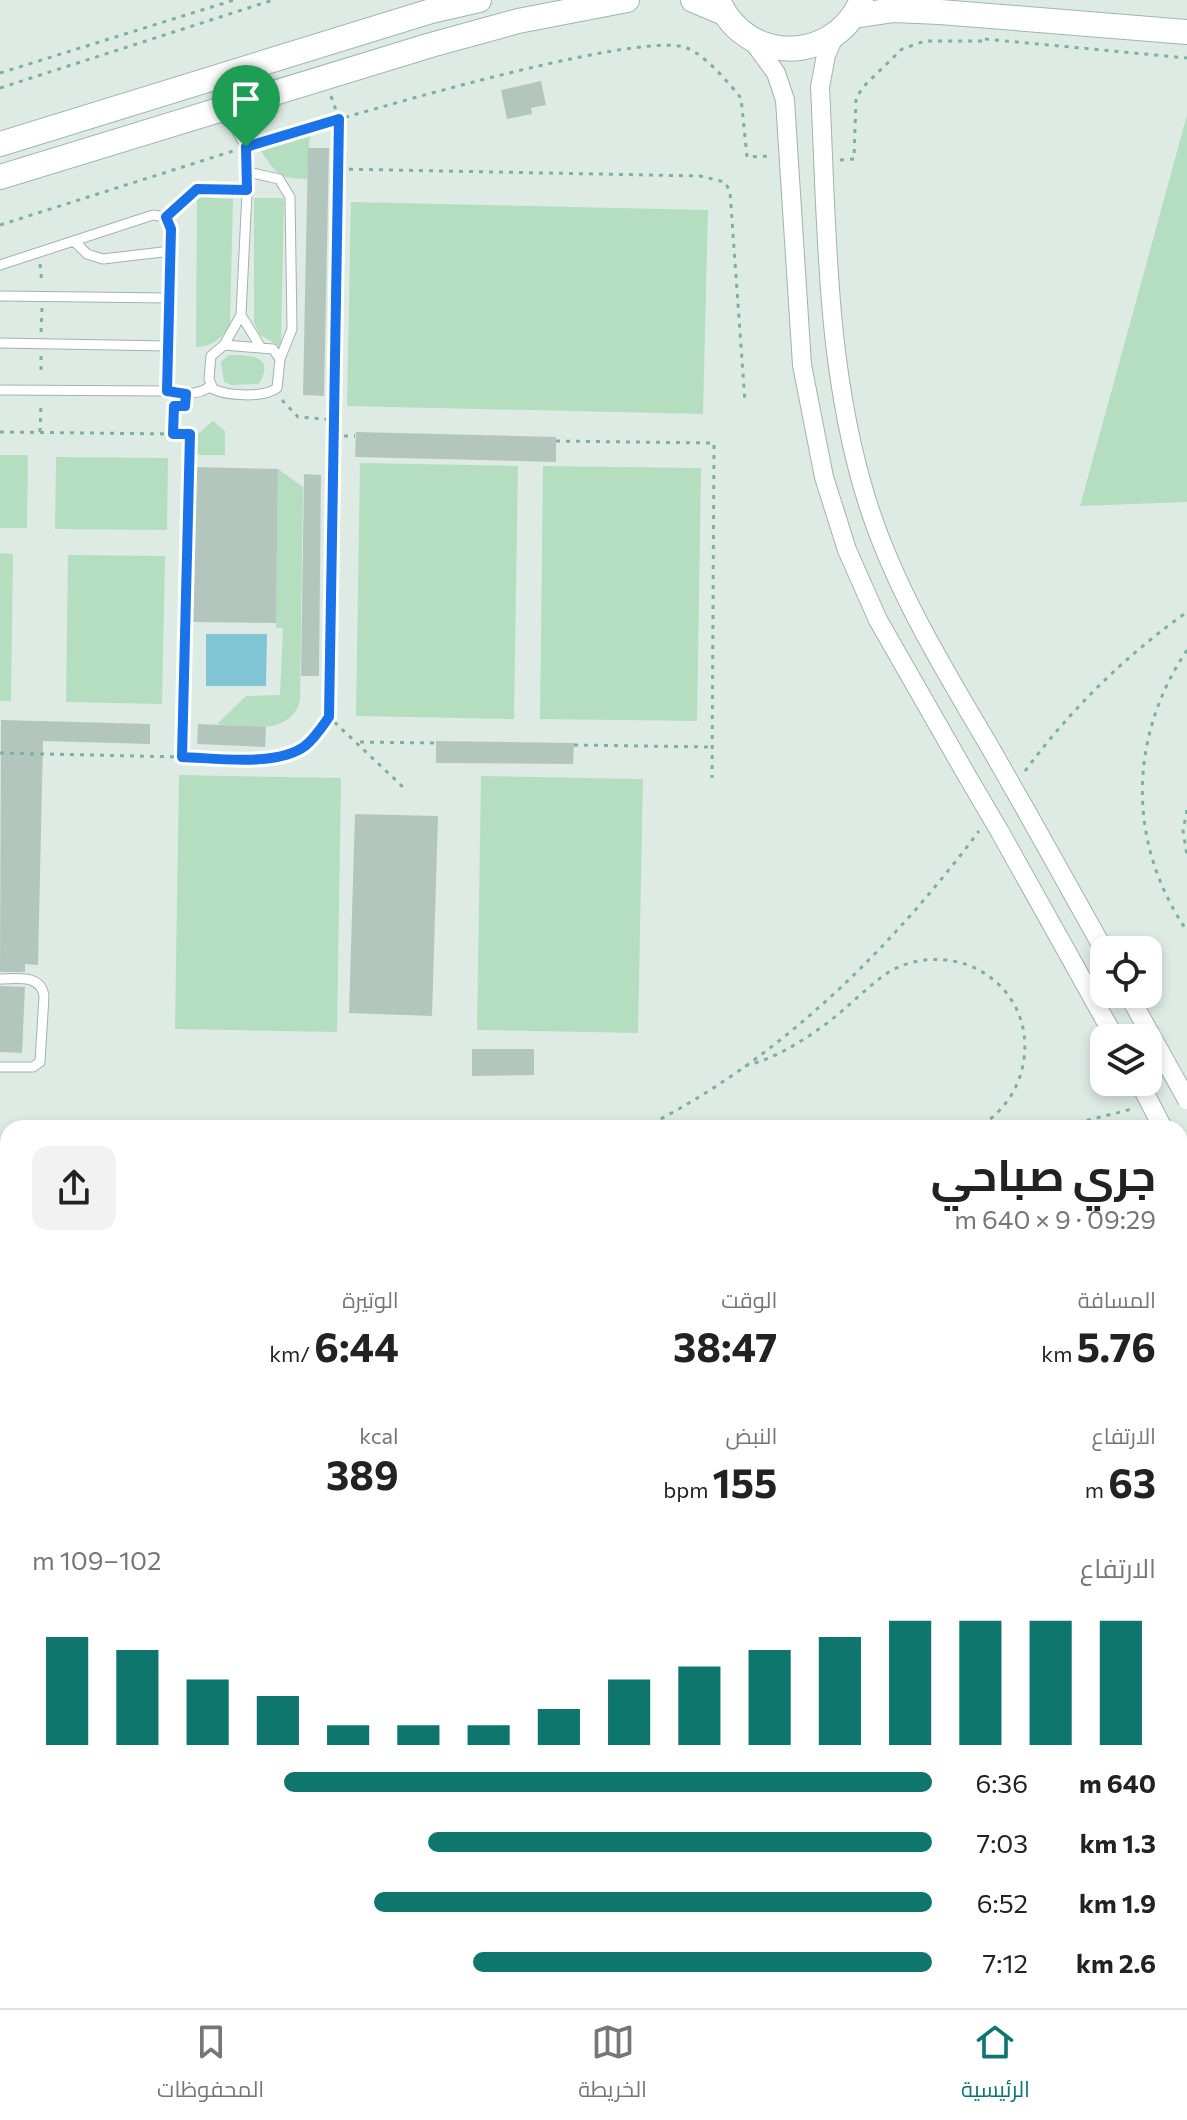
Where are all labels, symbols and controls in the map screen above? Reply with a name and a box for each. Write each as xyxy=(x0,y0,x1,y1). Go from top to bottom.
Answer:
pin xyxy=(212,65,280,147)
icon: arrive xyxy=(224,77,268,121)
map controls xyxy=(1090,936,1162,1096)
button: locate xyxy=(1090,936,1162,1008)
button: layers xyxy=(1090,1024,1162,1096)
button: share xyxy=(32,1146,116,1230)
text: جري صباحي xyxy=(931,1146,1156,1200)
text: 09:29 · 9 × 640 m xyxy=(954,1203,1156,1234)
text: الوتيرة xyxy=(342,1286,399,1313)
text: الوقت xyxy=(721,1286,777,1313)
text: المسافة xyxy=(1078,1286,1156,1313)
text: 6:44 xyxy=(314,1321,399,1370)
text: 38:47 xyxy=(673,1321,777,1370)
text: 5.76 xyxy=(1077,1321,1156,1370)
text: /km xyxy=(269,1340,314,1367)
text: km xyxy=(1041,1340,1077,1367)
text: kcal xyxy=(359,1422,399,1449)
text: النبض xyxy=(726,1422,777,1449)
text: الارتفاع xyxy=(1092,1422,1156,1449)
text: 389 xyxy=(326,1449,399,1498)
text: 155 xyxy=(713,1457,777,1506)
text: 63 xyxy=(1108,1457,1156,1506)
text: bpm xyxy=(663,1476,713,1503)
text: m xyxy=(1085,1476,1108,1503)
text: 102–109 m xyxy=(32,1544,161,1575)
text: الارتفاع xyxy=(1080,1552,1156,1583)
text: 6:36 xyxy=(975,1767,1028,1798)
text: 640 m xyxy=(1079,1767,1156,1798)
text: 7:03 xyxy=(976,1827,1028,1858)
text: 1.3 km xyxy=(1080,1827,1156,1858)
text: 6:52 xyxy=(977,1887,1028,1918)
text: 1.9 km xyxy=(1079,1887,1156,1918)
text: 7:12 xyxy=(983,1947,1028,1978)
text: 2.6 km xyxy=(1076,1947,1156,1978)
tab: المحفوظات xyxy=(157,2020,264,2110)
tab: الخريطة xyxy=(578,2020,647,2110)
tab: الرئيسية xyxy=(961,2020,1030,2110)

